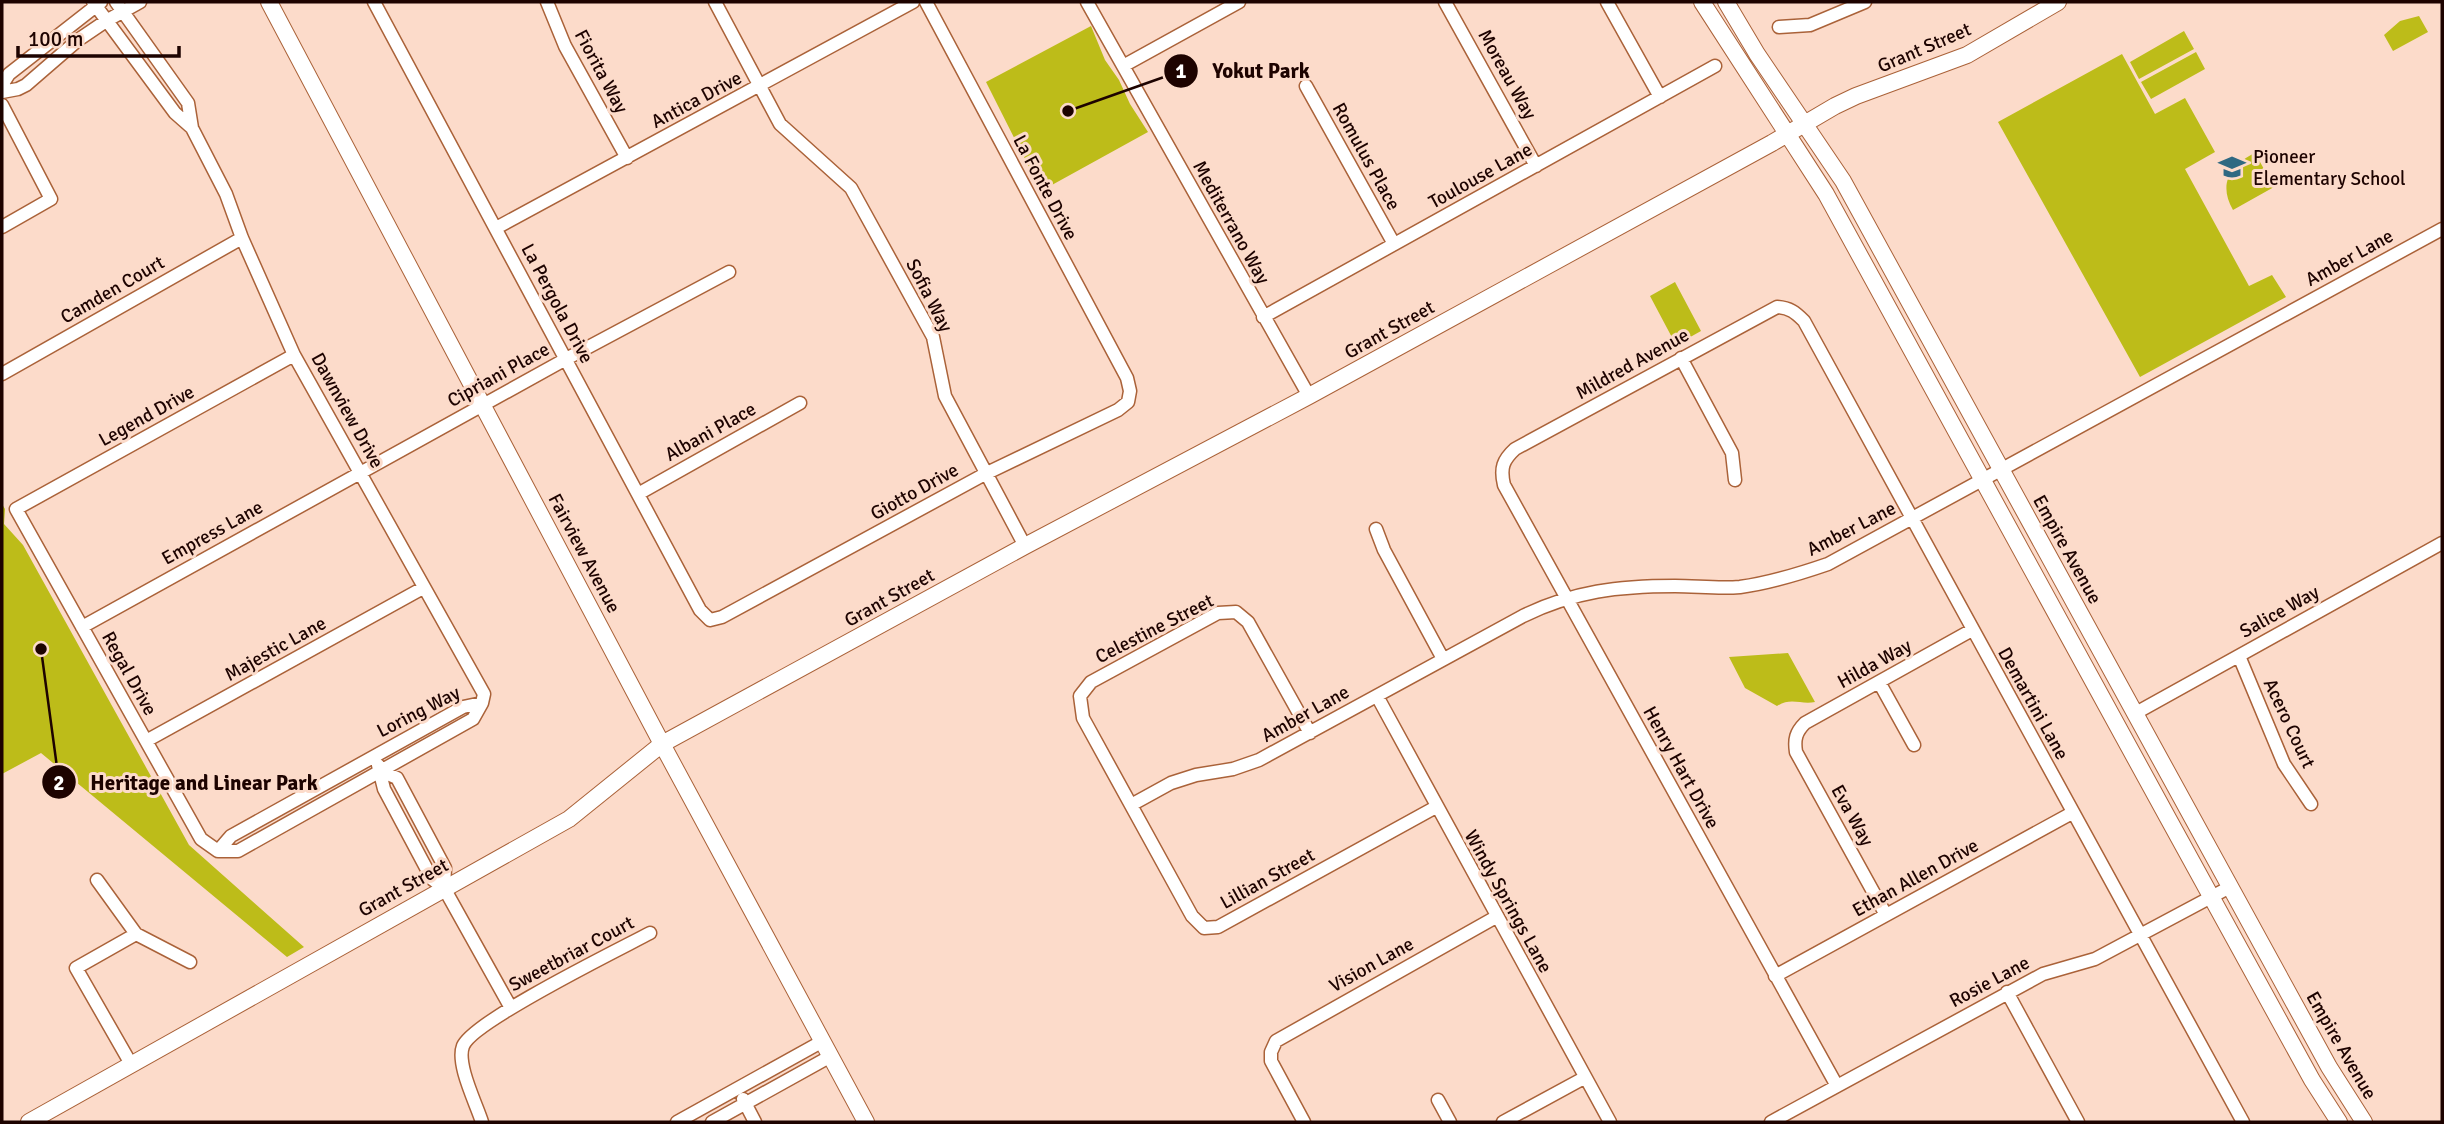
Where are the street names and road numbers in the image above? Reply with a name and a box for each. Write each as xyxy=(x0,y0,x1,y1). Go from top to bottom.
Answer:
street label: Grant Street xyxy=(1874,17,1975,78)
street label: Fiorita Way xyxy=(569,25,633,118)
street label: Moreau Way xyxy=(1473,25,1542,124)
street label: Antica Drive xyxy=(647,66,746,134)
street label: Romulus Place xyxy=(1327,99,1406,214)
street label: La Fonte Drive xyxy=(1007,131,1083,244)
street label: Toulouse Lane xyxy=(1424,138,1537,214)
street label: Mediterrano Way xyxy=(1187,157,1275,289)
street label: Amber Lane xyxy=(2301,224,2398,292)
street label: La Pergola Drive xyxy=(516,240,599,367)
street label: Camden Court xyxy=(56,250,169,329)
street label: Sofia Way xyxy=(901,255,958,336)
street label: Grant Street xyxy=(1340,295,1439,364)
street label: Mildred Avenue xyxy=(1572,323,1693,405)
street label: Cipriani Place xyxy=(443,337,554,413)
street label: Dawnview Drive xyxy=(305,348,389,473)
street label: Legend Drive xyxy=(94,380,198,452)
street label: Albani Place xyxy=(661,397,760,467)
street label: Giotto Drive xyxy=(866,458,963,526)
street label: Fairview Avenue xyxy=(543,490,626,617)
street label: Empire Avenue xyxy=(2027,491,2107,608)
street label: Empress Lane xyxy=(158,495,267,571)
street label: Amber Lane xyxy=(1803,496,1900,562)
street label: Grant Street xyxy=(840,563,939,632)
street label: Salice Way xyxy=(2236,580,2323,643)
street label: Celestine Street xyxy=(1091,589,1218,669)
street label: Majestic Lane xyxy=(220,611,330,687)
street label: Regal Drive xyxy=(96,627,162,720)
street label: Hilda Way xyxy=(1833,634,1916,694)
street label: Demartini Lane xyxy=(1992,643,2074,764)
street label: Acero Court xyxy=(2258,675,2320,772)
street label: Amber Lane xyxy=(1257,680,1354,748)
street label: Loring Way xyxy=(373,681,464,743)
street label: Henry Hart Drive xyxy=(1638,702,1725,833)
street label: Eva Way xyxy=(1825,781,1879,851)
street label: Windy Springs Lane xyxy=(1459,826,1557,977)
street label: Ethan Allen Drive xyxy=(1848,833,1983,922)
street label: Lillian Street xyxy=(1216,843,1319,915)
street label: Grant Street xyxy=(354,853,453,922)
street label: Sweetbriar Court xyxy=(505,911,638,997)
street label: Vision Lane xyxy=(1325,932,1418,998)
street label: Rosie Lane xyxy=(1945,951,2034,1013)
street label: Empire Avenue xyxy=(2301,987,2382,1104)

